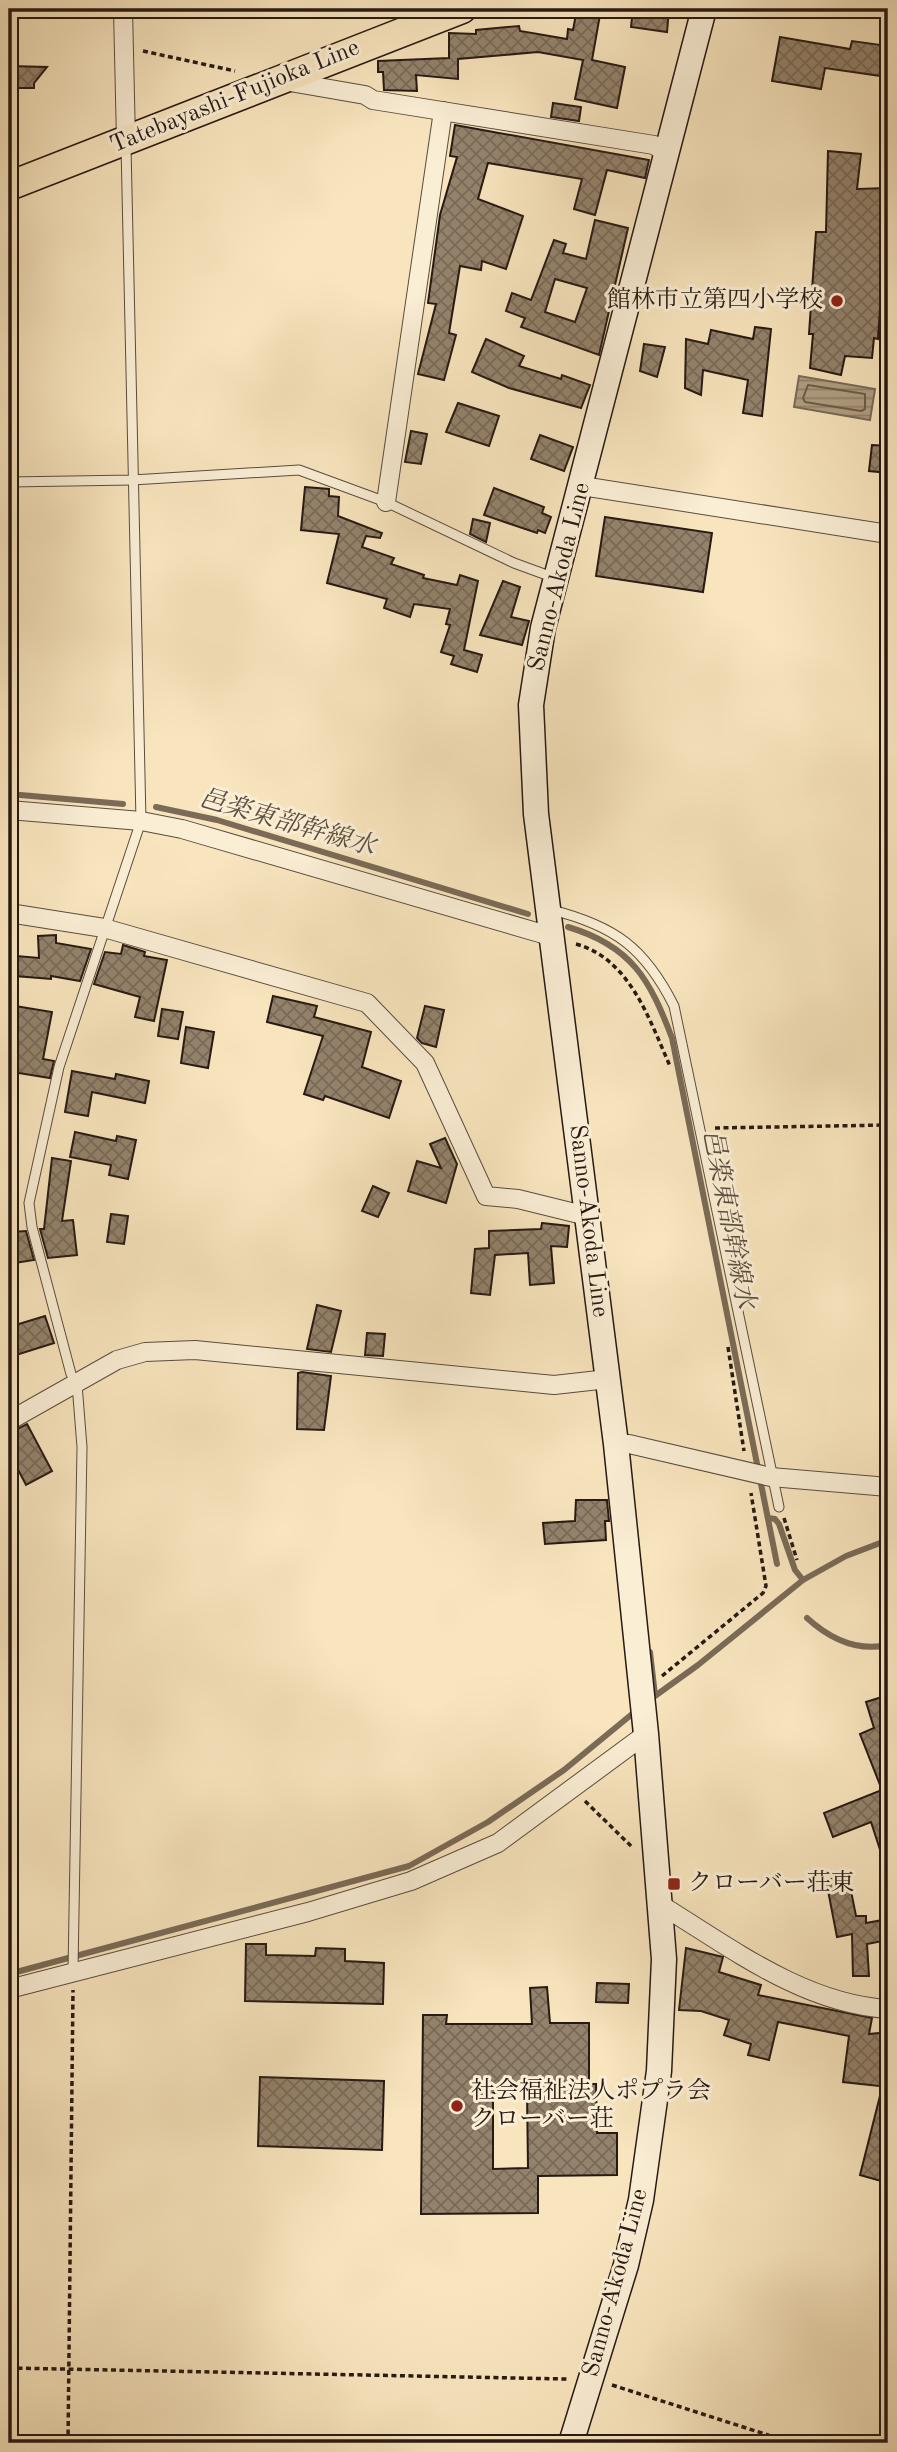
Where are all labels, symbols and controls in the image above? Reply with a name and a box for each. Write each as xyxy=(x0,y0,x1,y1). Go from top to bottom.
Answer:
street label: Tatebayashi-Fujioka Line xyxy=(107,36,363,158)
place label: 館林市立第四小学校 xyxy=(607,286,823,313)
marker: 館林市立第四小学校 xyxy=(829,293,845,309)
street label: Sanno-Akoda Line xyxy=(525,480,595,674)
water label: 邑楽東部幹線水 xyxy=(196,783,381,861)
street label: Sanno-Akoda Line xyxy=(564,1123,612,1319)
water label: 邑楽東部幹線水 xyxy=(698,1127,761,1314)
place label: クローバー荘東 xyxy=(688,1869,855,1896)
marker: クローバー荘東 xyxy=(666,1876,682,1892)
place label: 社会福祉法人ポプラ会 クローバー荘 xyxy=(471,2077,711,2132)
marker: 社会福祉法人ポプラ会 クローバー荘 xyxy=(449,2098,465,2114)
street label: Sanno-Akoda Line xyxy=(579,2186,653,2380)

